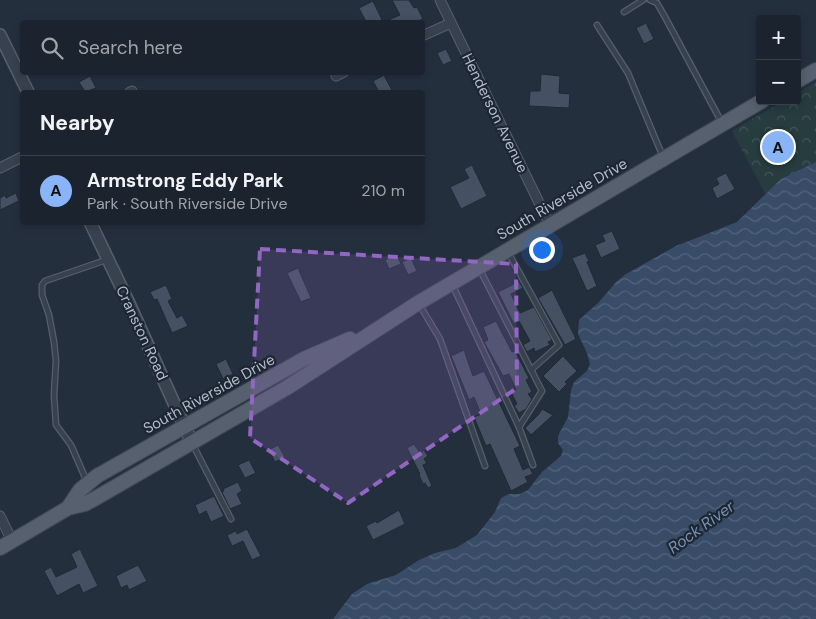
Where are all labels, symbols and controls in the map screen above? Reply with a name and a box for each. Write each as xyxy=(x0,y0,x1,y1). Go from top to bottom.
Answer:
map controls xyxy=(756,15,801,105)
button: + xyxy=(756,15,801,60)
search box xyxy=(20,20,425,75)
icon: search xyxy=(38,34,66,62)
text: Search here xyxy=(78,35,183,60)
street label: Henderson Avenue xyxy=(457,50,533,176)
button: − xyxy=(756,60,801,105)
text: Nearby xyxy=(40,109,114,137)
pin: A xyxy=(762,128,794,166)
street label: South Riverside Drive xyxy=(493,153,631,245)
text: Armstrong Eddy Park xyxy=(87,168,284,193)
text: A xyxy=(50,180,62,201)
text: 210 m xyxy=(361,180,405,201)
text: Park · South Riverside Drive xyxy=(87,193,287,214)
your location xyxy=(529,237,555,263)
street label: Cranston Road xyxy=(111,282,173,384)
street label: South Riverside Drive xyxy=(140,350,278,438)
water label: Rock River xyxy=(663,495,739,558)

